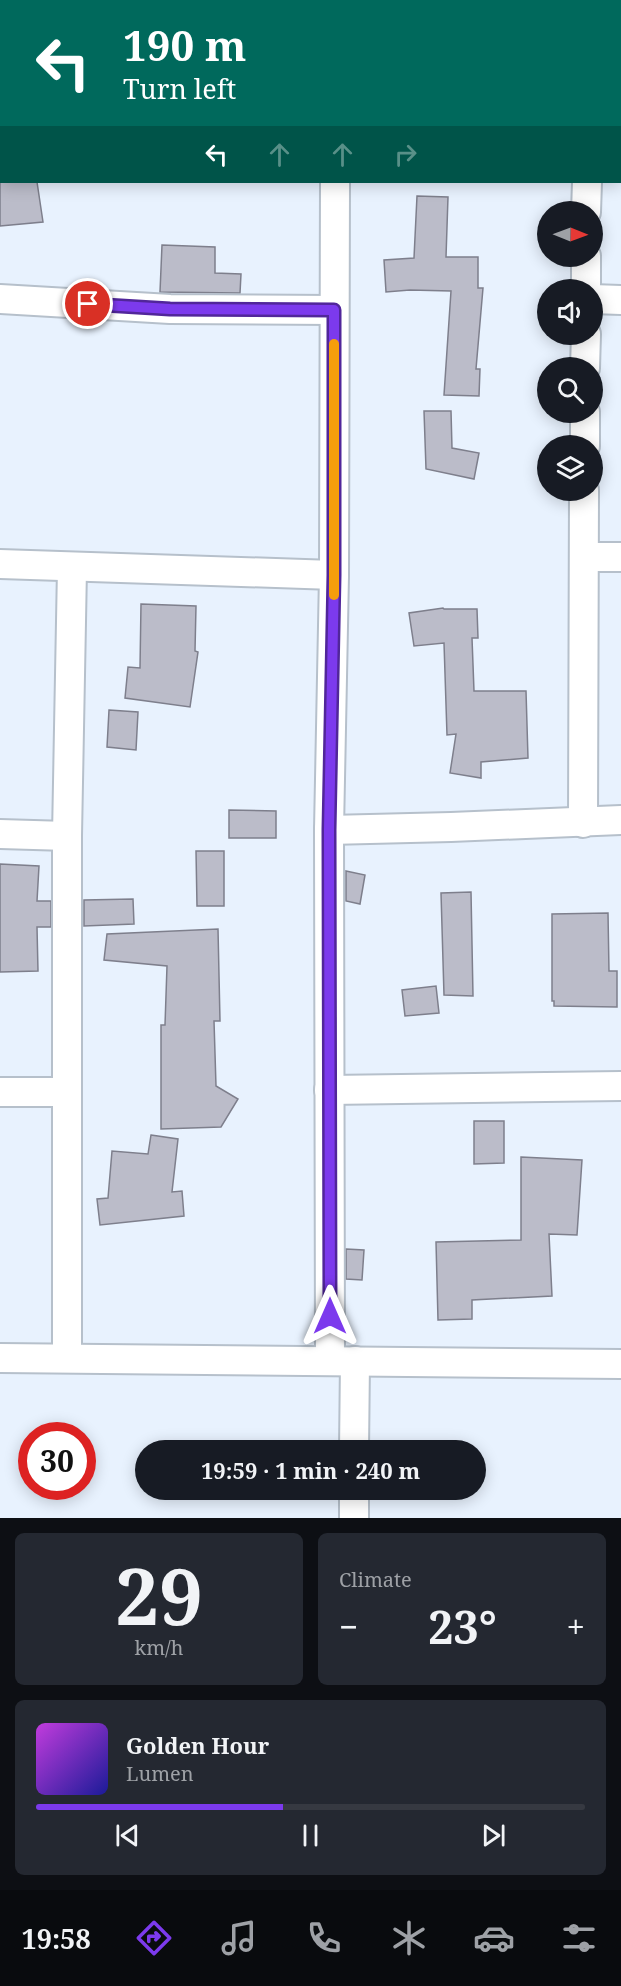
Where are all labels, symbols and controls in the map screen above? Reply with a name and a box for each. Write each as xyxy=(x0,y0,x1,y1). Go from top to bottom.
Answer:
text: 190 m xyxy=(123,16,247,73)
icon: left xyxy=(24,24,102,102)
text: Turn left xyxy=(123,70,236,107)
icon: left xyxy=(200,138,233,171)
icon: ahead xyxy=(263,138,296,171)
icon: ahead xyxy=(326,138,359,171)
icon: right xyxy=(389,138,422,171)
north arrow xyxy=(537,201,603,267)
map controls xyxy=(537,201,603,501)
pin xyxy=(62,278,113,329)
button: sound xyxy=(537,279,603,345)
icon: arrive xyxy=(71,287,104,320)
button: search xyxy=(537,357,603,423)
button: layers xyxy=(537,435,603,501)
position arrow xyxy=(298,1284,362,1348)
speed limit sign: 30 xyxy=(18,1422,96,1500)
text: 19:59 · 1 min · 240 m xyxy=(201,1455,420,1485)
text: 29 xyxy=(115,1542,203,1648)
text: Climate xyxy=(339,1566,412,1593)
text: 23° xyxy=(428,1596,497,1657)
text: − xyxy=(339,1604,358,1649)
text: + xyxy=(567,1604,585,1649)
text: km/h xyxy=(134,1634,184,1661)
text: Golden Hour xyxy=(126,1730,269,1760)
text: Lumen xyxy=(126,1760,194,1787)
icon: previous xyxy=(111,1819,144,1852)
icon: pause xyxy=(294,1819,327,1852)
icon: next xyxy=(477,1819,510,1852)
icon: directions xyxy=(133,1917,175,1959)
icon: music xyxy=(218,1917,260,1959)
icon: phone xyxy=(303,1917,345,1959)
icon: climate xyxy=(388,1917,430,1959)
icon: car xyxy=(473,1917,515,1959)
icon: filters xyxy=(558,1917,600,1959)
text: 19:58 xyxy=(21,1920,91,1957)

